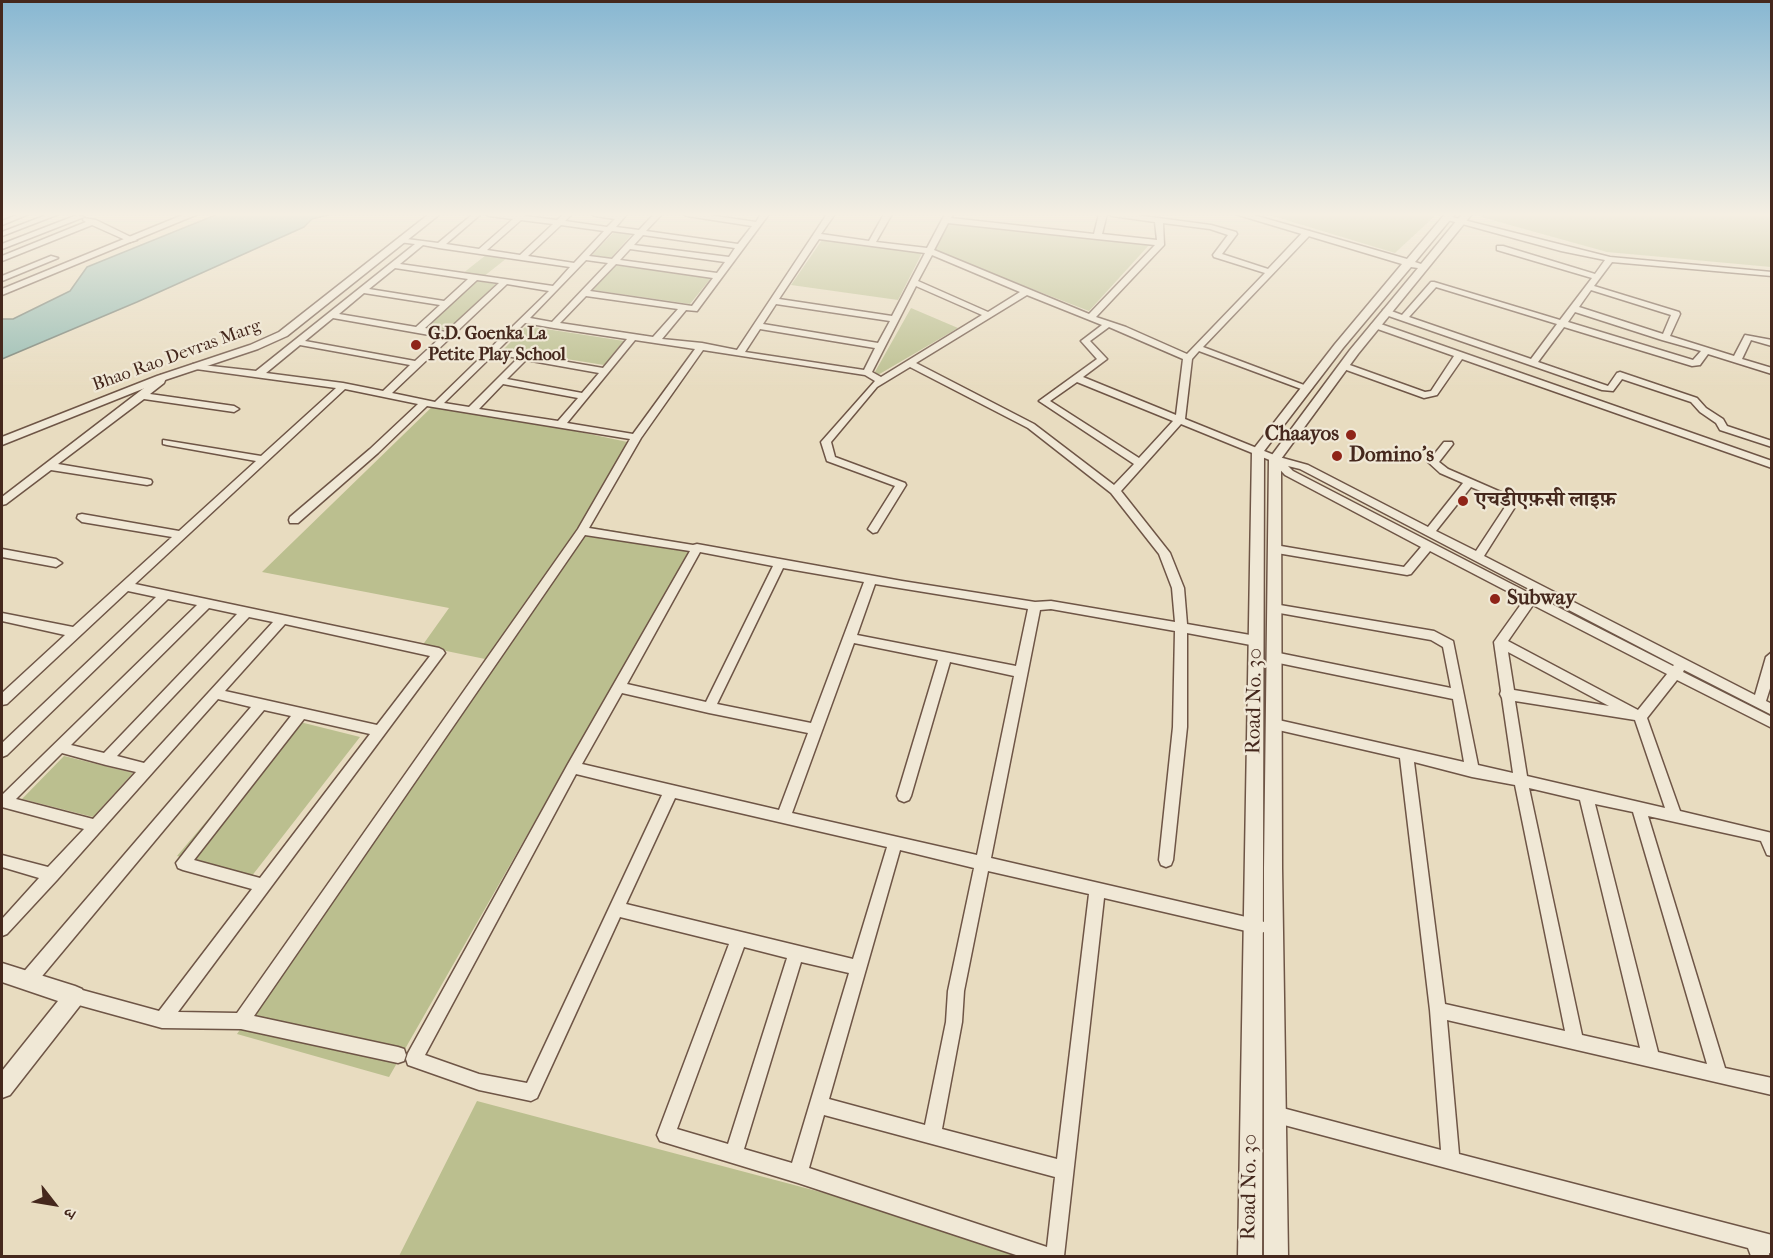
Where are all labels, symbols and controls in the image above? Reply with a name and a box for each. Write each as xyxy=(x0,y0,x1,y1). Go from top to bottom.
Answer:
street label: Bhao Rao Devras Marg xyxy=(90,315,264,397)
place label: G.D. Goenka La Petite Play School xyxy=(428,324,566,366)
marker: G.D. Goenka La Petite Play School xyxy=(409,338,423,352)
place label: Chaayos xyxy=(1265,422,1339,448)
marker: Chaayos xyxy=(1344,428,1358,442)
place label: Domino's xyxy=(1349,443,1434,469)
marker: Domino's xyxy=(1330,449,1344,463)
place label: एचडीएफ़सी लाइफ़ xyxy=(1475,488,1616,514)
marker: एचडीएफ़सी लाइफ़ xyxy=(1456,494,1470,508)
place label: Subway xyxy=(1507,586,1576,612)
marker: Subway xyxy=(1488,592,1502,606)
street label: Road No. 30 xyxy=(1241,648,1269,754)
street label: Road No. 30 xyxy=(1236,1134,1264,1240)
north arrow xyxy=(24,1174,84,1234)
text: उ xyxy=(60,1205,80,1222)

